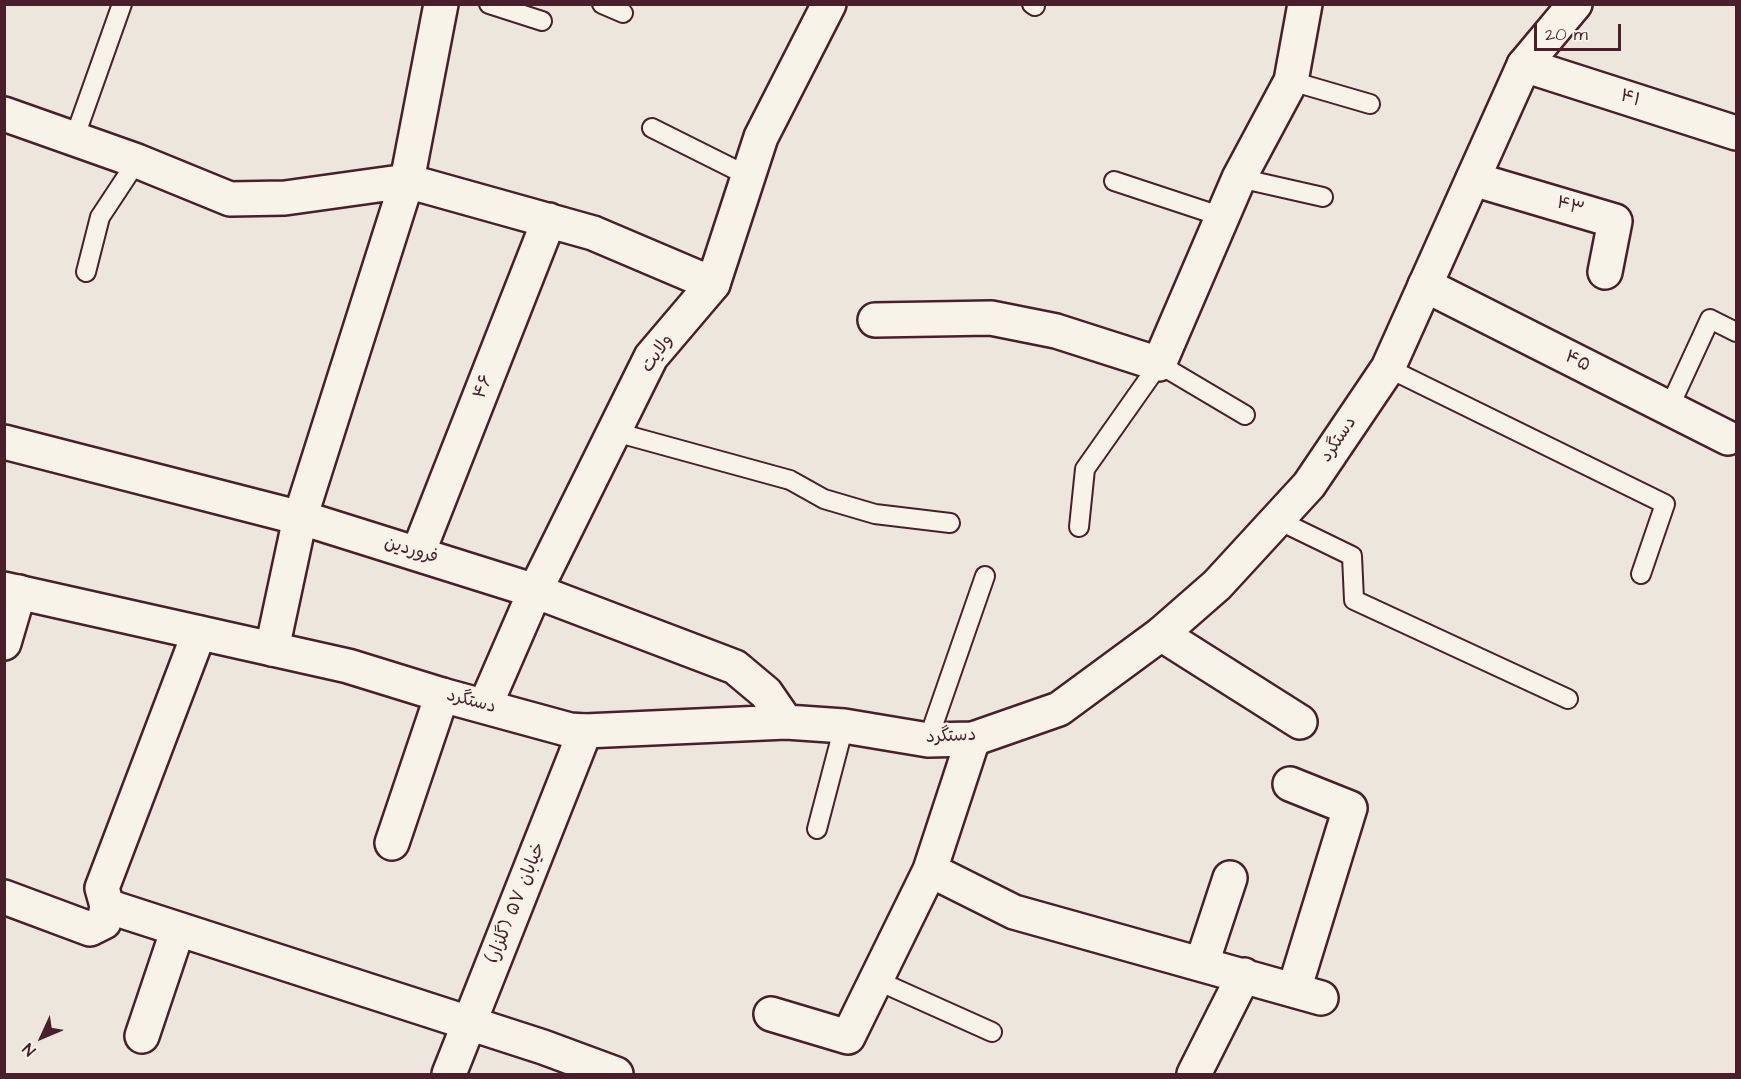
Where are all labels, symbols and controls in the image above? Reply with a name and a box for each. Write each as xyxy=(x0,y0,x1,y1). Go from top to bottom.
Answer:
scale bar xyxy=(1537,12,1624,50)
text: 20 m xyxy=(1545,22,1588,47)
street label: ۴۱ xyxy=(1617,86,1643,112)
street label: ۴۳ xyxy=(1553,193,1587,221)
street label: ولایت xyxy=(637,331,679,377)
street label: ۴۵ xyxy=(1561,346,1593,378)
street label: ۴۶ xyxy=(470,372,498,402)
street label: دستگرد xyxy=(1316,413,1362,467)
street label: فروردین xyxy=(381,533,441,569)
street label: دستگرد xyxy=(444,685,498,719)
street label: دستگرد xyxy=(925,725,977,749)
street label: خیابان ۵۷ (گلزار) xyxy=(483,840,551,966)
north arrow xyxy=(12,1007,72,1067)
text: N xyxy=(18,1038,40,1061)

